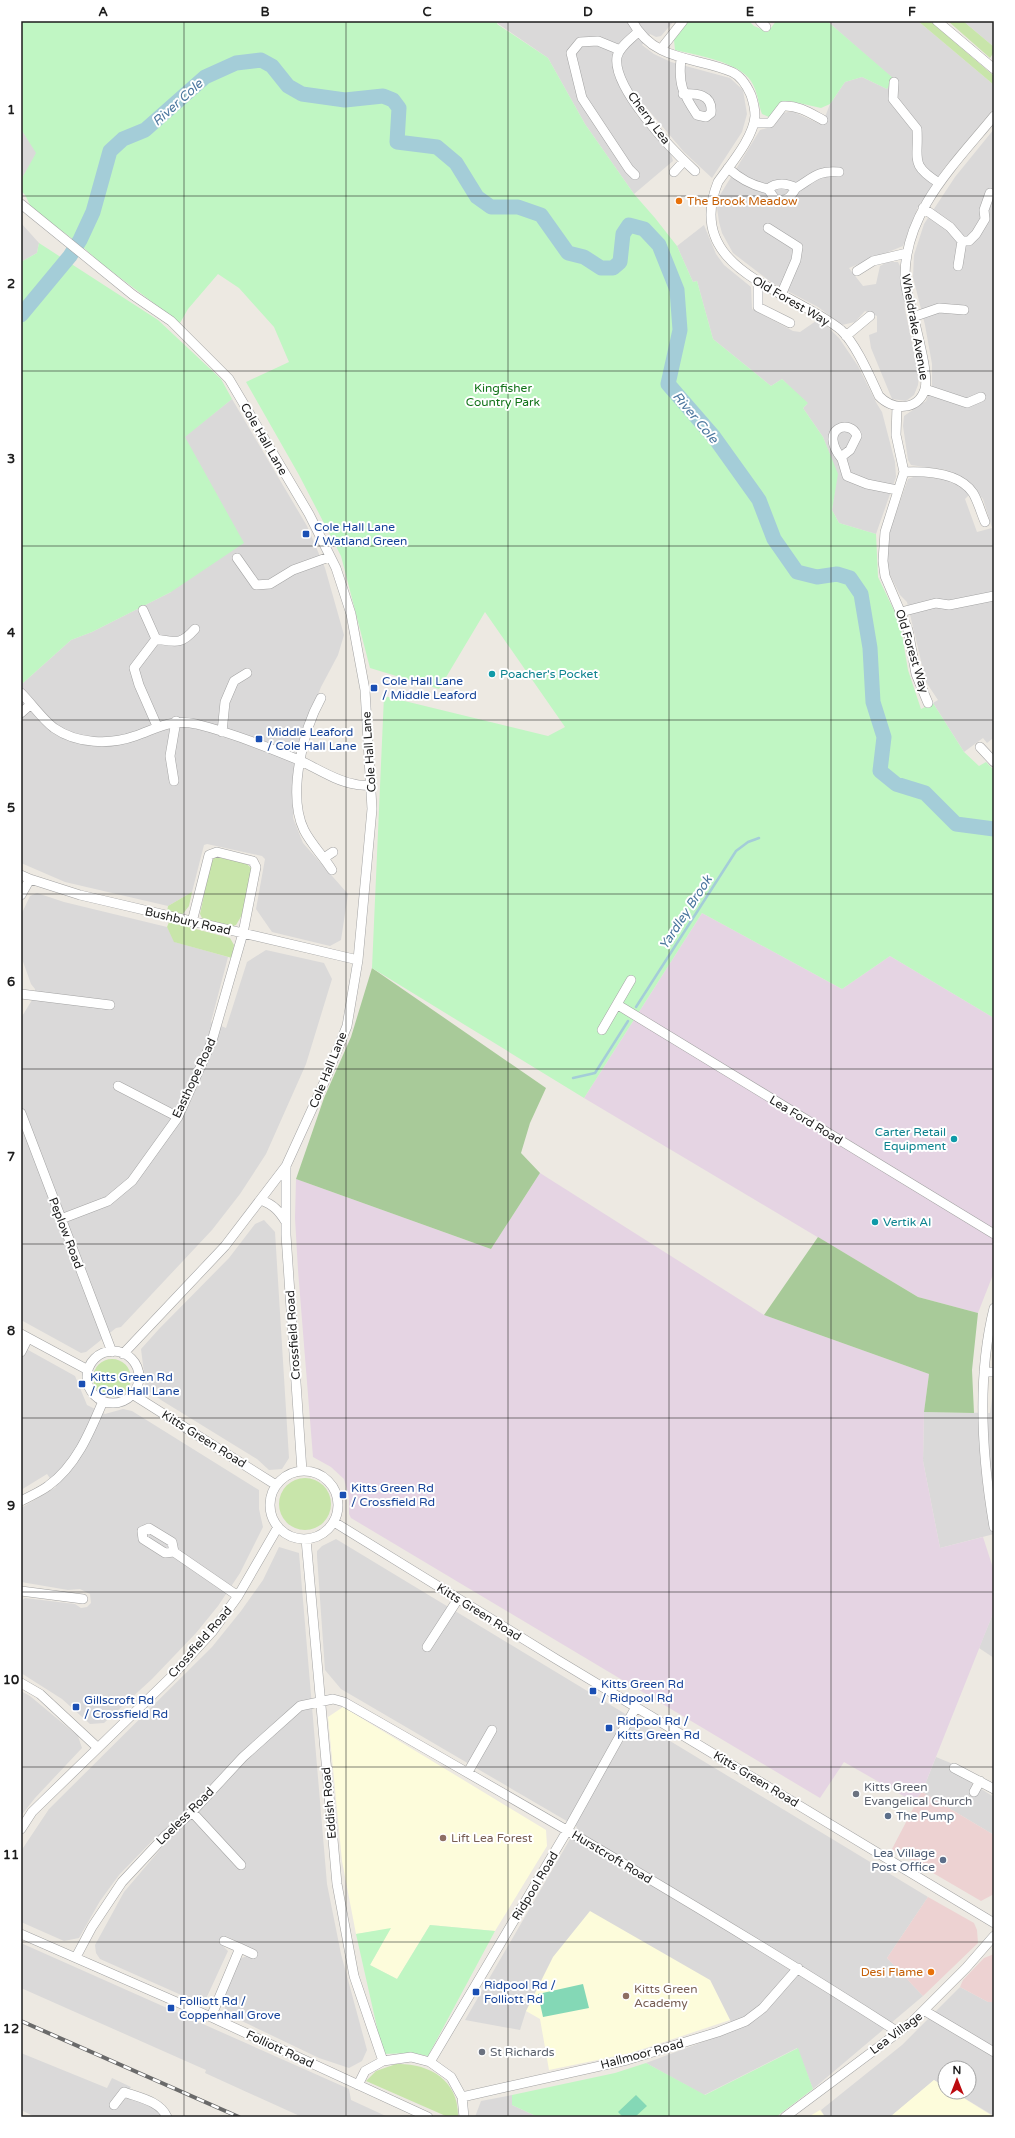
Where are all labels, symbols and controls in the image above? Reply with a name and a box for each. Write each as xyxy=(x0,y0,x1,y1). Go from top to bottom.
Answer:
text: A xyxy=(98,4,108,20)
text: B xyxy=(260,4,270,20)
text: C xyxy=(422,4,432,20)
text: D xyxy=(583,4,593,20)
text: E xyxy=(746,4,754,20)
text: F xyxy=(908,4,916,20)
water label: River Cole xyxy=(149,76,207,130)
street label: Cherry Lea xyxy=(625,89,673,147)
text: 1 xyxy=(7,102,15,118)
place label: The Brook Meadow xyxy=(687,194,798,208)
marker: The Brook Meadow xyxy=(674,196,684,206)
street label: Old Forest Way xyxy=(750,273,833,329)
street label: Wheldrake Avenue xyxy=(899,273,931,381)
text: 2 xyxy=(7,276,15,292)
park label: Kingfisher Country Park xyxy=(466,381,541,409)
water label: River Cole xyxy=(669,389,722,447)
street label: Cole Hall Lane xyxy=(238,400,290,478)
text: 3 xyxy=(7,451,15,467)
place label: Cole Hall Lane / Watland Green xyxy=(314,520,407,548)
marker: Cole Hall Lane / Watland Green xyxy=(301,529,311,539)
street label: Old Forest Way xyxy=(893,607,932,695)
text: 4 xyxy=(7,625,16,641)
place label: Poacher's Pocket xyxy=(500,667,598,681)
marker: Poacher's Pocket xyxy=(487,669,497,679)
place label: Cole Hall Lane / Middle Leaford xyxy=(382,674,477,702)
marker: Cole Hall Lane / Middle Leaford xyxy=(369,683,379,693)
street label: Cole Hall Lane xyxy=(359,711,379,793)
place label: Middle Leaford / Cole Hall Lane xyxy=(267,725,357,753)
marker: Middle Leaford / Cole Hall Lane xyxy=(254,734,264,744)
text: 5 xyxy=(7,800,15,816)
water label: Yardley Brook xyxy=(656,872,716,953)
street label: Bushbury Road xyxy=(144,904,232,938)
text: 6 xyxy=(7,974,15,990)
street label: Cole Hall Lane xyxy=(306,1030,350,1110)
street label: Easthope Road xyxy=(169,1036,219,1120)
street label: Lea Ford Road xyxy=(767,1093,845,1147)
place label: Carter Retail Equipment xyxy=(875,1125,946,1153)
marker: Carter Retail Equipment xyxy=(949,1134,959,1144)
text: 7 xyxy=(7,1149,15,1165)
street label: Peplow Road xyxy=(46,1195,86,1271)
place label: Vertik Al xyxy=(883,1215,931,1229)
marker: Vertik Al xyxy=(870,1217,880,1227)
street label: Crossfield Road xyxy=(283,1290,303,1380)
text: 8 xyxy=(7,1323,15,1339)
place label: Kitts Green Rd / Cole Hall Lane xyxy=(90,1370,180,1398)
marker: Kitts Green Rd / Cole Hall Lane xyxy=(77,1379,87,1389)
street label: Kitts Green Road xyxy=(159,1407,249,1471)
place label: Kitts Green Rd / Crossfield Rd xyxy=(351,1481,435,1509)
marker: Kitts Green Rd / Crossfield Rd xyxy=(338,1490,348,1500)
text: 9 xyxy=(7,1498,15,1514)
street label: Kitts Green Road xyxy=(434,1580,524,1644)
street label: Crossfield Road xyxy=(165,1604,235,1680)
text: 10 xyxy=(3,1672,19,1688)
place label: Kitts Green Rd / Ridpool Rd xyxy=(601,1677,684,1705)
marker: Kitts Green Rd / Ridpool Rd xyxy=(588,1686,598,1696)
place label: Gillscroft Rd / Crossfield Rd xyxy=(84,1693,168,1721)
marker: Gillscroft Rd / Crossfield Rd xyxy=(71,1702,81,1712)
place label: Ridpool Rd / Kitts Green Rd xyxy=(617,1714,700,1742)
marker: Ridpool Rd / Kitts Green Rd xyxy=(604,1723,614,1733)
street label: Kitts Green Road xyxy=(711,1748,801,1810)
street label: Eddish Road xyxy=(319,1767,339,1839)
place label: Kitts Green Evangelical Church xyxy=(864,1780,972,1808)
street label: Loeless Road xyxy=(153,1784,217,1848)
marker: Kitts Green Evangelical Church xyxy=(851,1789,861,1799)
place label: The Pump xyxy=(896,1809,954,1823)
marker: The Pump xyxy=(883,1811,893,1821)
street label: Hurstcroft Road xyxy=(569,1827,655,1887)
place label: Lift Lea Forest xyxy=(451,1831,533,1845)
marker: Lift Lea Forest xyxy=(438,1833,448,1843)
place label: Lea Village Post Office xyxy=(871,1846,935,1874)
text: 11 xyxy=(3,1847,19,1863)
street label: Ridpool Road xyxy=(509,1849,561,1923)
marker: Lea Village Post Office xyxy=(938,1855,948,1865)
place label: Desi Flame xyxy=(861,1965,923,1979)
marker: Desi Flame xyxy=(926,1967,936,1977)
place label: Ridpool Rd / Folliott Rd xyxy=(484,1978,556,2006)
place label: Kitts Green Academy xyxy=(634,1982,697,2010)
marker: Ridpool Rd / Folliott Rd xyxy=(471,1987,481,1997)
marker: Kitts Green Academy xyxy=(621,1991,631,2001)
place label: Folliott Rd / Coppenhall Grove xyxy=(179,1994,281,2022)
marker: Folliott Rd / Coppenhall Grove xyxy=(166,2003,176,2013)
street label: Lea Village xyxy=(867,2009,925,2057)
text: 12 xyxy=(3,2021,19,2037)
street label: Folliott Road xyxy=(244,2027,316,2071)
street label: Hallmoor Road xyxy=(599,2036,685,2072)
place label: St Richards xyxy=(490,2045,555,2059)
marker: St Richards xyxy=(477,2047,487,2057)
north arrow xyxy=(937,2060,977,2100)
text: N xyxy=(953,2064,961,2077)

